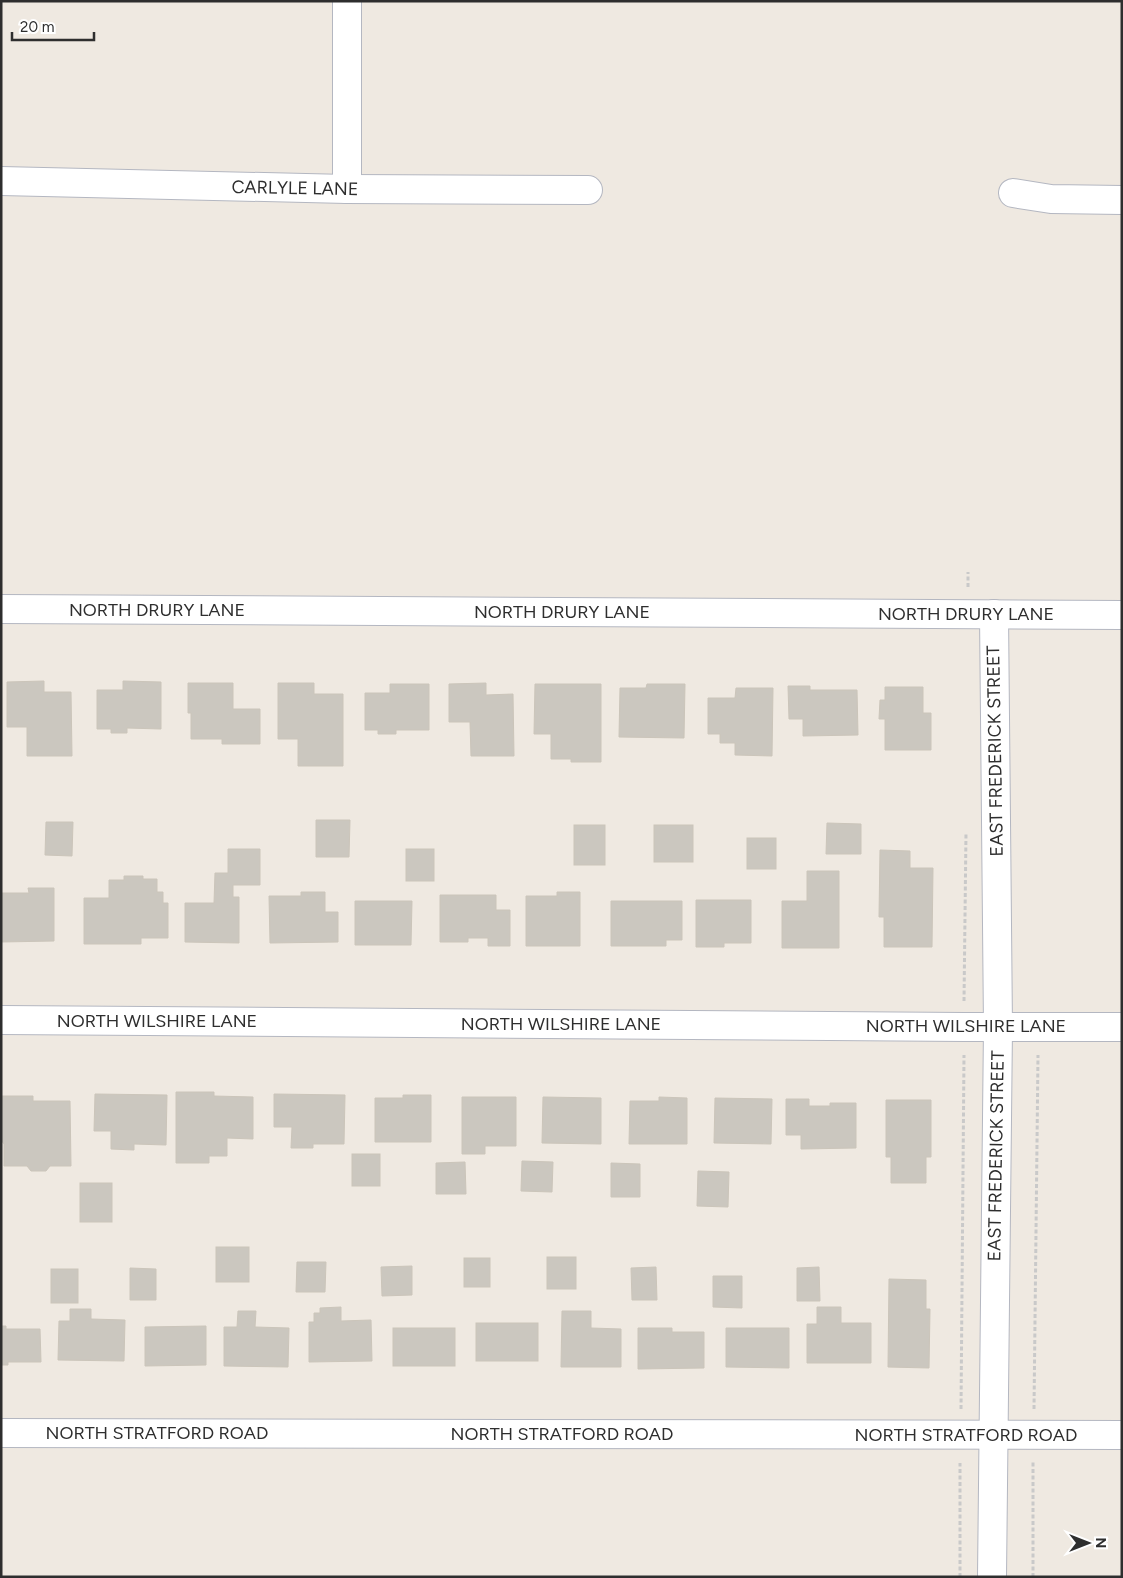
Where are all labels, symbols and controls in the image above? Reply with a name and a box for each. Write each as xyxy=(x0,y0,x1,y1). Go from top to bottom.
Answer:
scale bar xyxy=(12,10,95,42)
text: 20 m xyxy=(20,18,54,36)
street label: CARLYLE LANE xyxy=(231,176,359,200)
street label: NORTH DRURY LANE xyxy=(69,599,245,621)
street label: NORTH DRURY LANE xyxy=(474,601,650,623)
street label: NORTH DRURY LANE xyxy=(878,603,1054,625)
street label: EAST FREDERICK STREET xyxy=(982,645,1008,857)
street label: NORTH WILSHIRE LANE xyxy=(57,1010,257,1032)
street label: NORTH WILSHIRE LANE xyxy=(461,1013,661,1035)
street label: NORTH WILSHIRE LANE xyxy=(866,1015,1066,1037)
street label: EAST FREDERICK STREET xyxy=(983,1050,1009,1262)
street label: NORTH STRATFORD ROAD xyxy=(46,1422,268,1444)
street label: NORTH STRATFORD ROAD xyxy=(451,1423,673,1445)
street label: NORTH STRATFORD ROAD xyxy=(855,1424,1077,1446)
north arrow xyxy=(1063,1518,1113,1568)
text: N xyxy=(1092,1538,1109,1548)

